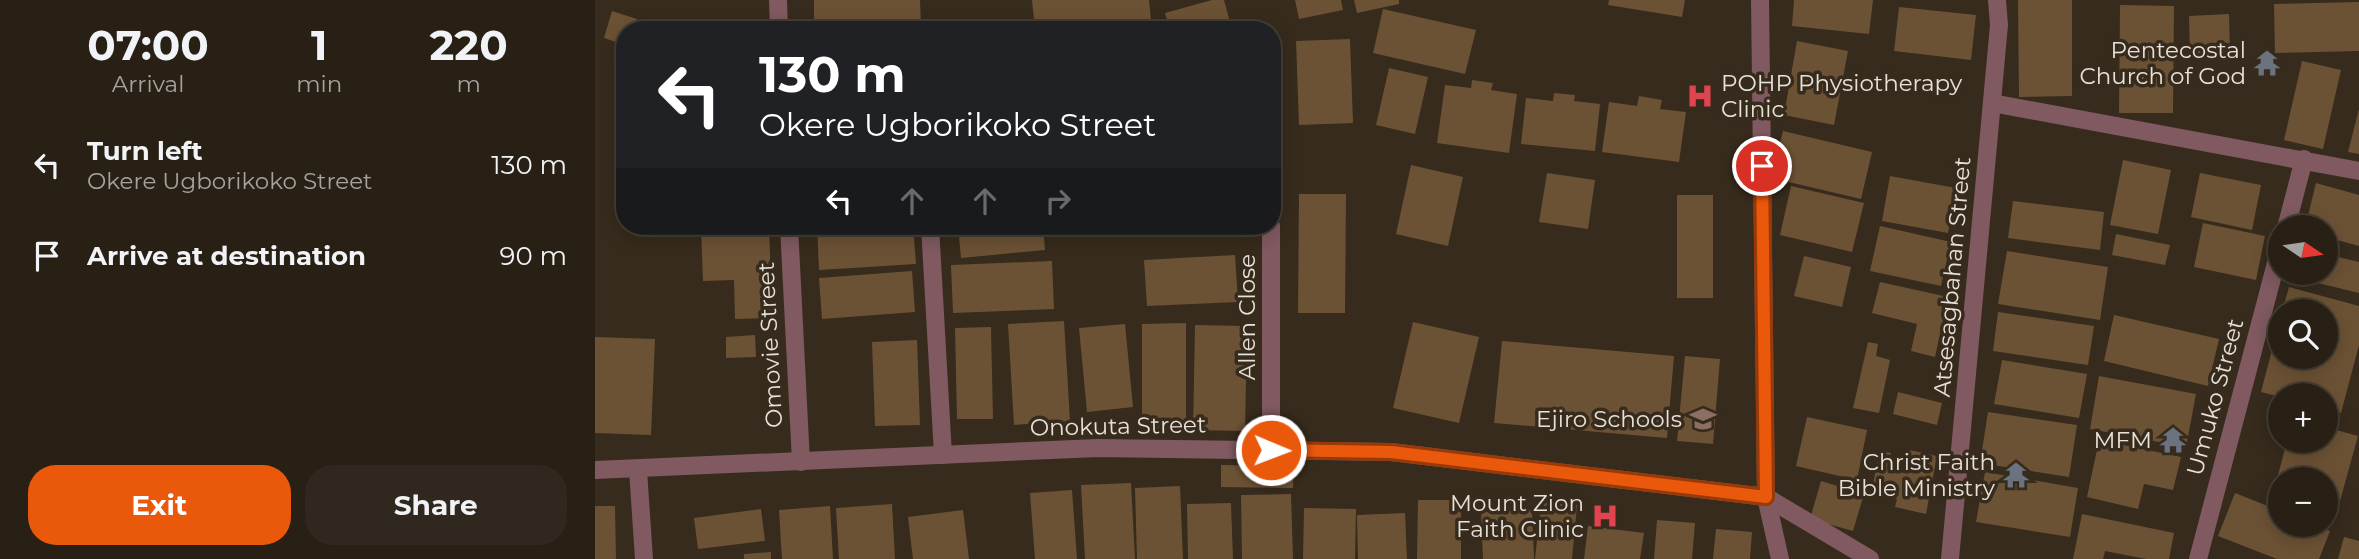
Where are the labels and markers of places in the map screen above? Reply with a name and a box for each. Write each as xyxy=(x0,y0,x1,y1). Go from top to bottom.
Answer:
place label: Pentecostal Church of God xyxy=(2079,36,2246,90)
temple icon: Pentecostal Church of God xyxy=(2252,48,2282,78)
place label: POHP Physiotherapy Clinic xyxy=(1721,69,1963,123)
hospital icon: POHP Physiotherapy Clinic xyxy=(1685,81,1715,111)
pin xyxy=(1732,136,1792,196)
school or university icon: Ejiro Schools xyxy=(1688,404,1718,434)
place label: Ejiro Schools xyxy=(1536,405,1682,433)
temple icon: MFM xyxy=(2158,425,2188,455)
place label: MFM xyxy=(2094,426,2152,454)
place label: Christ Faith Bible Ministry xyxy=(1838,448,1996,502)
temple icon: Christ Faith Bible Ministry xyxy=(2001,460,2031,490)
place label: Mount Zion Faith Clinic xyxy=(1450,489,1584,543)
hospital icon: Mount Zion Faith Clinic xyxy=(1590,501,1620,531)

